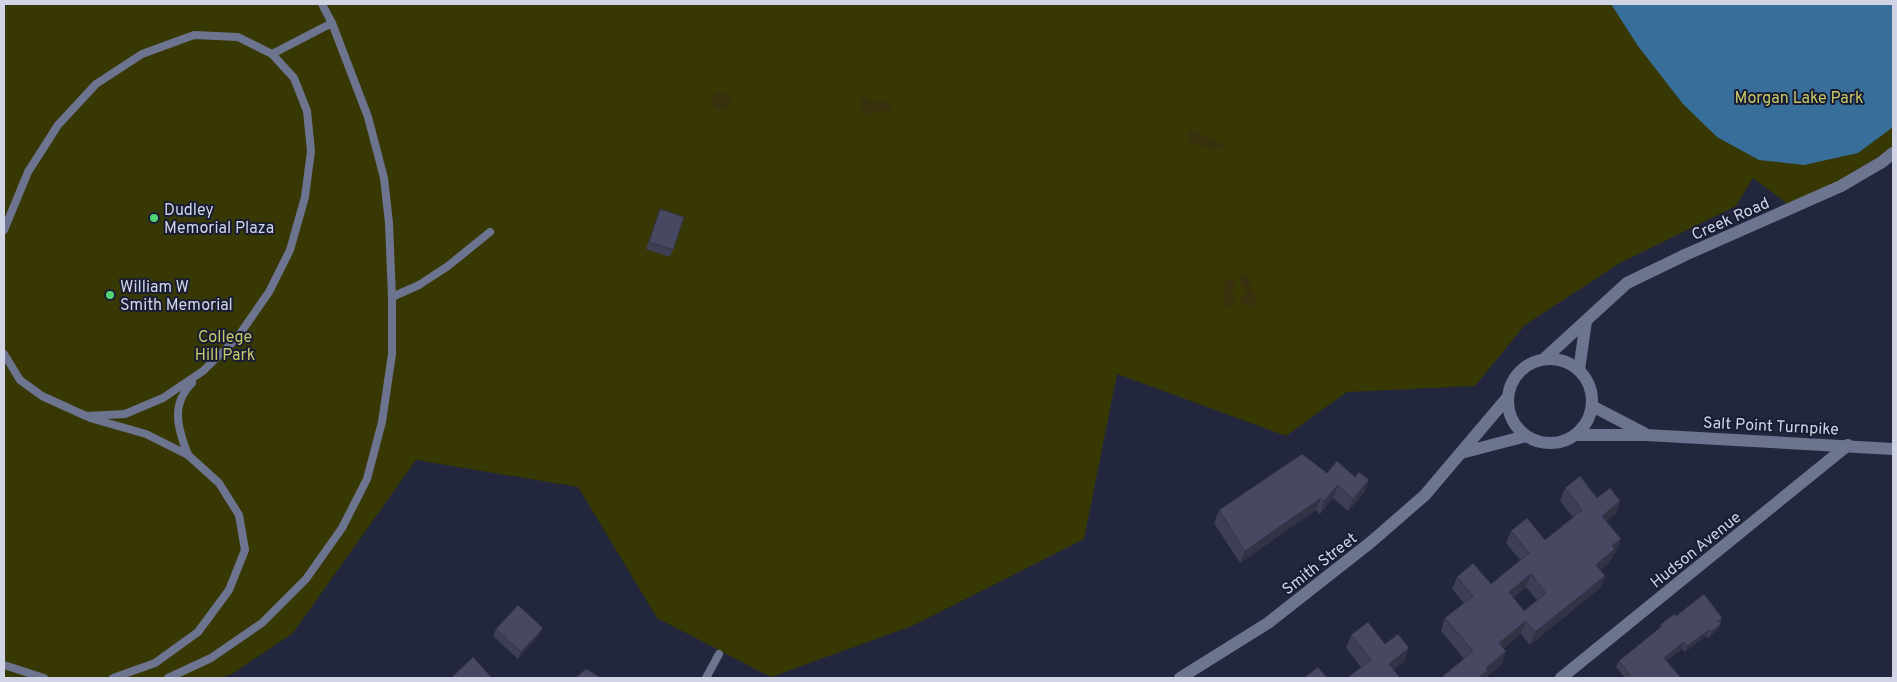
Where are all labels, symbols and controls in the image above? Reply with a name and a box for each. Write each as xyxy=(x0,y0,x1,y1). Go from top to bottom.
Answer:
park label: Morgan Lake Park xyxy=(1735,89,1863,109)
street label: Creek Road xyxy=(1689,194,1773,246)
place label: Dudley Memorial Plaza xyxy=(164,201,274,239)
marker: Dudley Memorial Plaza xyxy=(148,212,160,224)
place label: William W Smith Memorial xyxy=(120,278,233,316)
marker: William W Smith Memorial xyxy=(104,289,116,301)
park label: College Hill Park xyxy=(195,328,255,366)
street label: Salt Point Turnpike xyxy=(1702,413,1839,441)
street label: Hudson Avenue xyxy=(1647,508,1746,593)
street label: Smith Street xyxy=(1279,529,1362,600)

